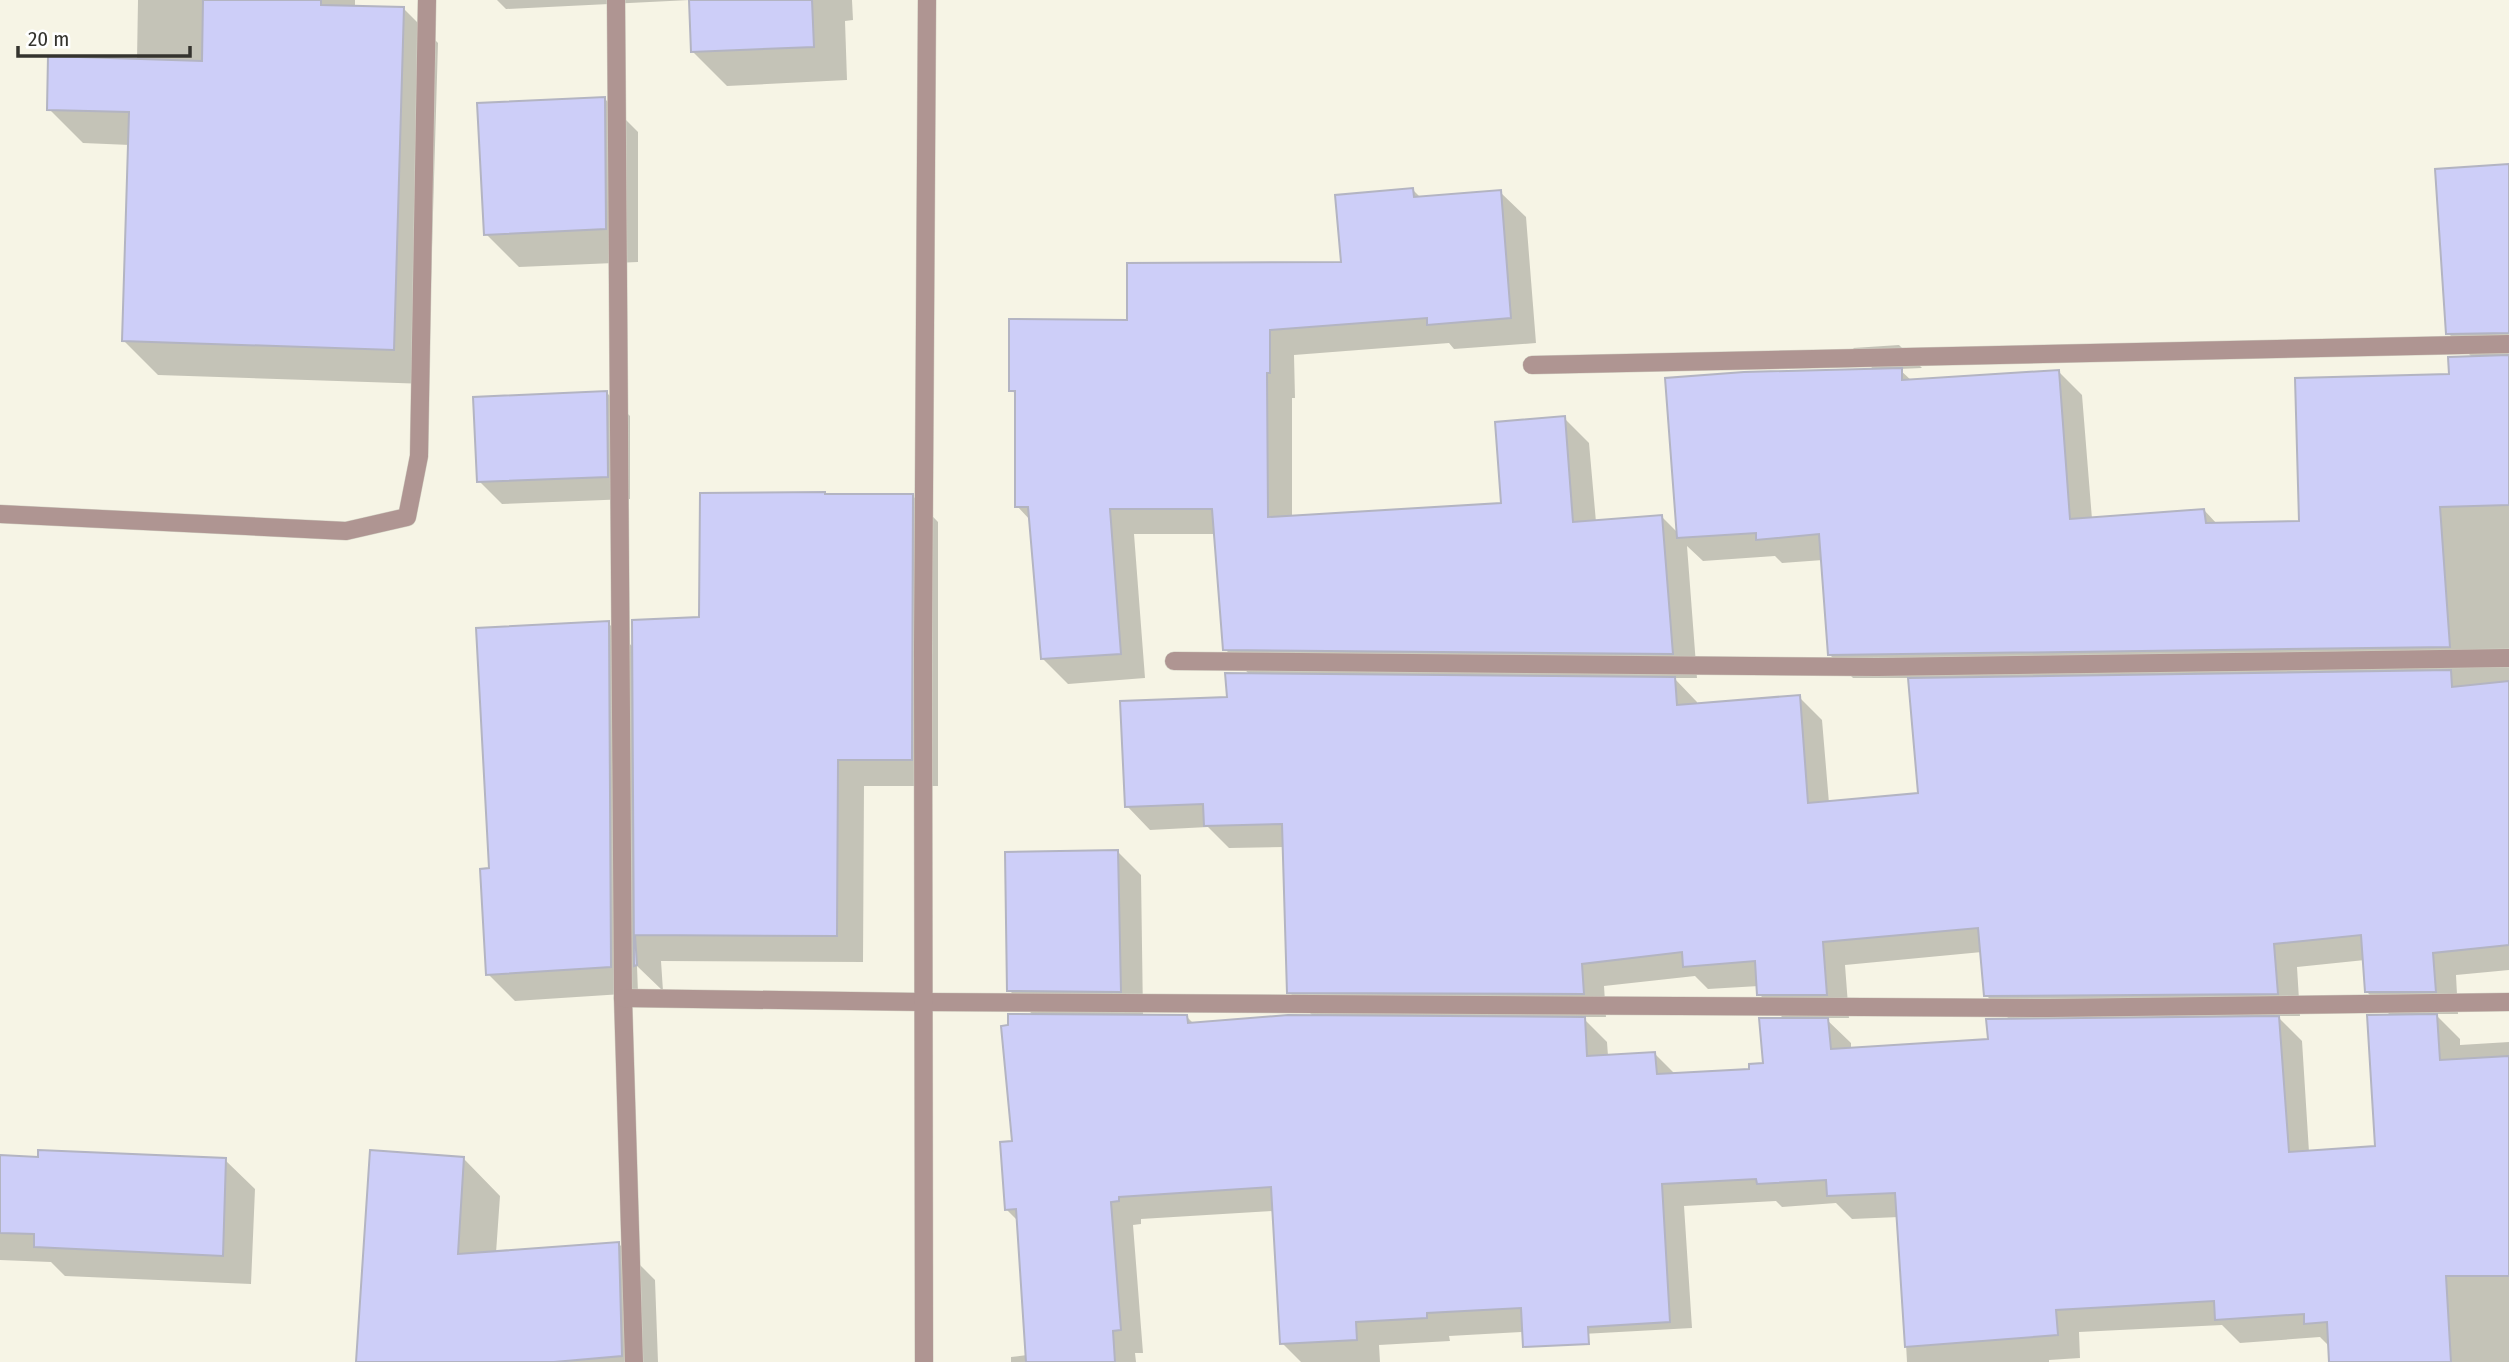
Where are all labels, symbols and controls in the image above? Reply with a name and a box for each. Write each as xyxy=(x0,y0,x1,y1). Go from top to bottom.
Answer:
scale bar xyxy=(18,14,189,58)
text: 20 m xyxy=(28,26,69,52)

